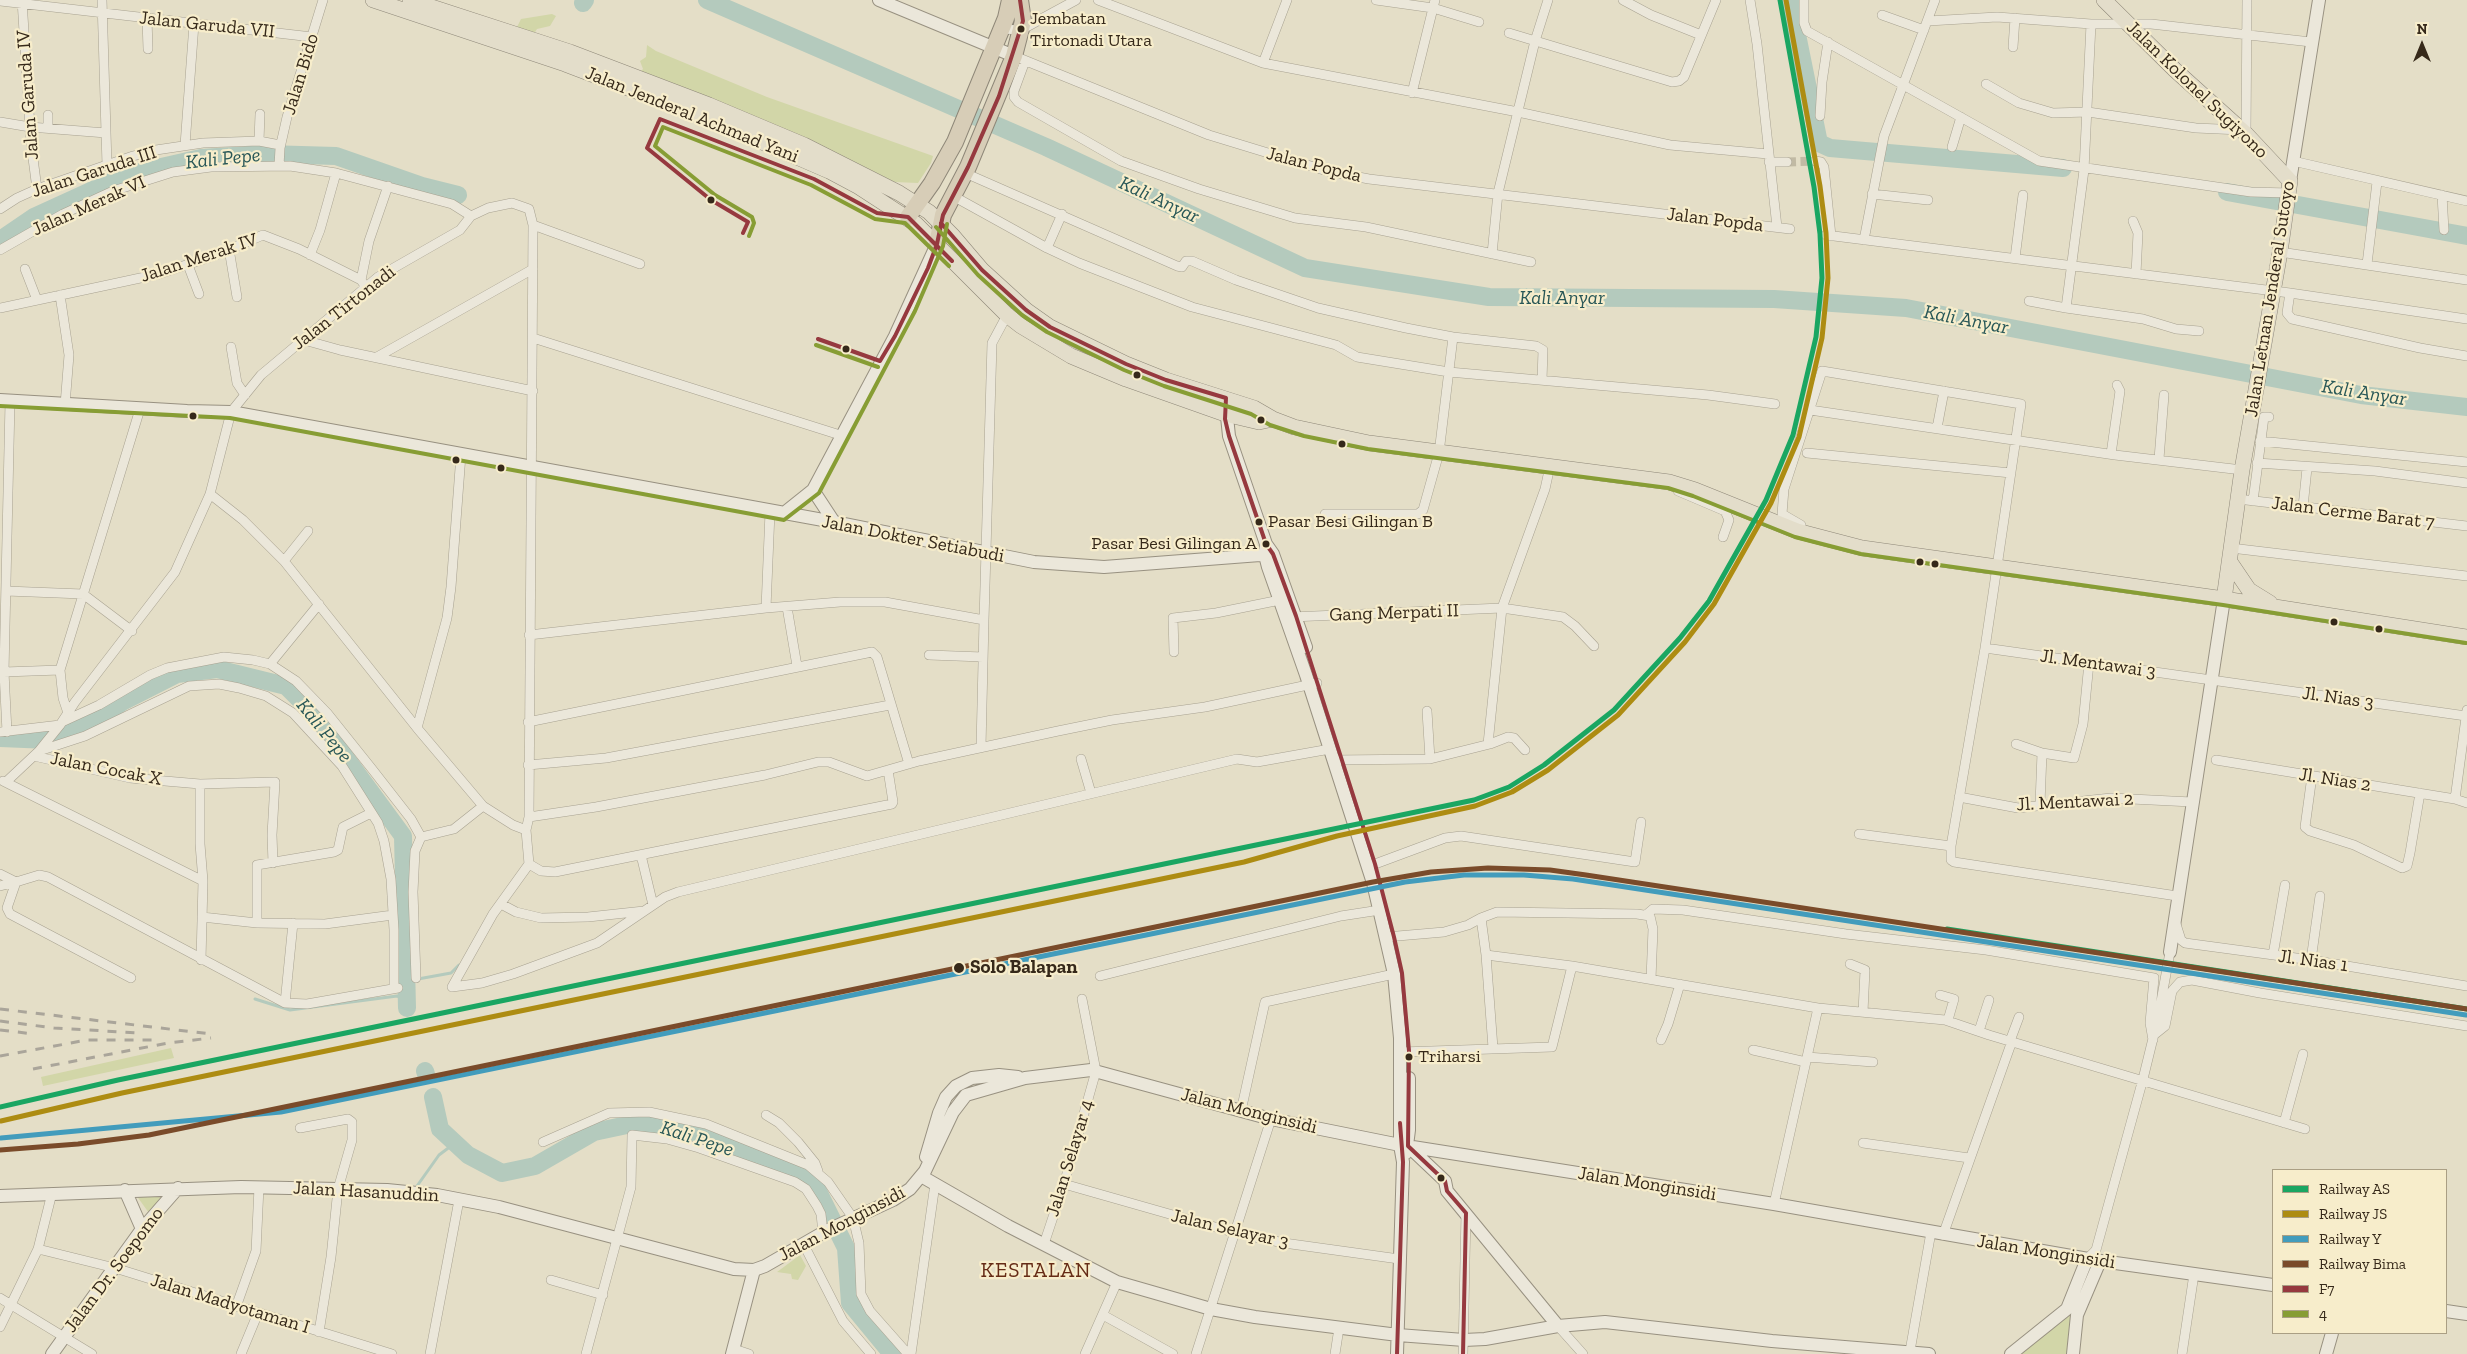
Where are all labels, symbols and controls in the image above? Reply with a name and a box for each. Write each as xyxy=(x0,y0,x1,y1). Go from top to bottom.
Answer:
street label: Jalan Garuda VII xyxy=(138,7,276,43)
place label: Jembatan Tirtonadi Utara xyxy=(1030,8,1152,50)
street label: Jalan Kolonel Sugiyono xyxy=(2121,16,2273,164)
north arrow xyxy=(2397,20,2447,70)
text: N xyxy=(2417,21,2427,38)
marker: Jembatan Tirtonadi Utara xyxy=(1016,24,1026,34)
street label: Jalan Garuda IV xyxy=(12,29,44,161)
street label: Jalan Bido xyxy=(278,31,324,117)
street label: Jalan Jenderal Achmad Yani xyxy=(582,62,802,168)
street label: Jalan Garuda III xyxy=(29,141,159,203)
street label: Jalan Popda xyxy=(1264,142,1364,188)
water label: Kali Pepe xyxy=(184,143,262,175)
street label: Jalan Merak VI xyxy=(29,171,149,241)
water label: Kali Anyar xyxy=(1115,171,1203,229)
street label: Jalan Letnan Jenderal Sutoyo xyxy=(2240,179,2300,419)
unlabelled marker xyxy=(706,195,716,205)
street label: Jalan Popda xyxy=(1665,203,1765,237)
street label: Jalan Merak IV xyxy=(138,228,260,288)
street label: Jalan Tirtonadi xyxy=(288,261,400,355)
water label: Kali Anyar xyxy=(1519,286,1605,310)
water label: Kali Anyar xyxy=(1922,300,2010,340)
unlabelled marker xyxy=(841,344,851,354)
unlabelled marker xyxy=(1132,370,1142,380)
water label: Kali Anyar xyxy=(2320,374,2408,412)
unlabelled marker xyxy=(188,411,198,421)
unlabelled marker xyxy=(1256,415,1266,425)
unlabelled marker xyxy=(1337,439,1347,449)
unlabelled marker xyxy=(451,455,461,465)
unlabelled marker xyxy=(496,463,506,473)
street label: Jalan Cerme Barat 7 xyxy=(2270,492,2436,534)
street label: Jalan Dokter Setiabudi xyxy=(820,510,1006,568)
place label: Pasar Besi Gilingan B xyxy=(1268,511,1433,533)
marker: Pasar Besi Gilingan B xyxy=(1254,517,1264,527)
place label: Pasar Besi Gilingan A xyxy=(1091,533,1257,555)
marker: Pasar Besi Gilingan A xyxy=(1261,539,1271,549)
unlabelled marker xyxy=(1915,557,1925,567)
unlabelled marker xyxy=(1930,559,1940,569)
street label: Gang Merpati II xyxy=(1329,599,1459,627)
unlabelled marker xyxy=(2329,617,2339,627)
unlabelled marker xyxy=(2374,624,2384,634)
street label: Jl. Mentawai 3 xyxy=(2039,645,2157,683)
street label: Jl. Nias 3 xyxy=(2301,682,2375,714)
water label: Kali Pepe xyxy=(291,694,357,768)
street label: Jalan Cocak X xyxy=(48,747,164,791)
street label: Jl. Nias 2 xyxy=(2297,763,2373,797)
street label: Jl. Mentawai 2 xyxy=(2016,788,2134,816)
street label: Jl. Nias 1 xyxy=(2277,945,2349,977)
place label: Solo Balapan xyxy=(970,957,1078,979)
marker: Solo Balapan xyxy=(952,961,966,975)
place label: Triharsi xyxy=(1418,1046,1481,1068)
marker: Triharsi xyxy=(1404,1052,1414,1062)
street label: Jalan Monginsidi xyxy=(1178,1083,1320,1139)
street label: Jalan Selayar 4 xyxy=(1041,1097,1099,1219)
water label: Kali Pepe xyxy=(657,1116,737,1162)
street label: Jalan Monginsidi xyxy=(1576,1162,1718,1206)
legend xyxy=(2272,1169,2447,1334)
unlabelled marker xyxy=(1436,1173,1446,1183)
street label: Jalan Hasanuddin xyxy=(292,1177,440,1207)
text: Railway AS xyxy=(2319,1180,2390,1198)
street label: Jalan Monginsidi xyxy=(775,1181,909,1267)
street label: Jalan Dr. Soepomo xyxy=(59,1203,169,1337)
street label: Jalan Selayar 3 xyxy=(1169,1204,1291,1254)
text: Railway JS xyxy=(2319,1205,2387,1223)
street label: Jalan Monginsidi xyxy=(1975,1230,2117,1274)
text: Railway Y xyxy=(2319,1230,2381,1248)
text: Railway Bima xyxy=(2319,1255,2406,1273)
district label: KESTALAN xyxy=(979,1258,1093,1284)
street label: Jalan Madyotaman I xyxy=(148,1269,312,1339)
text: F7 xyxy=(2319,1280,2334,1298)
text: 4 xyxy=(2319,1305,2327,1323)

